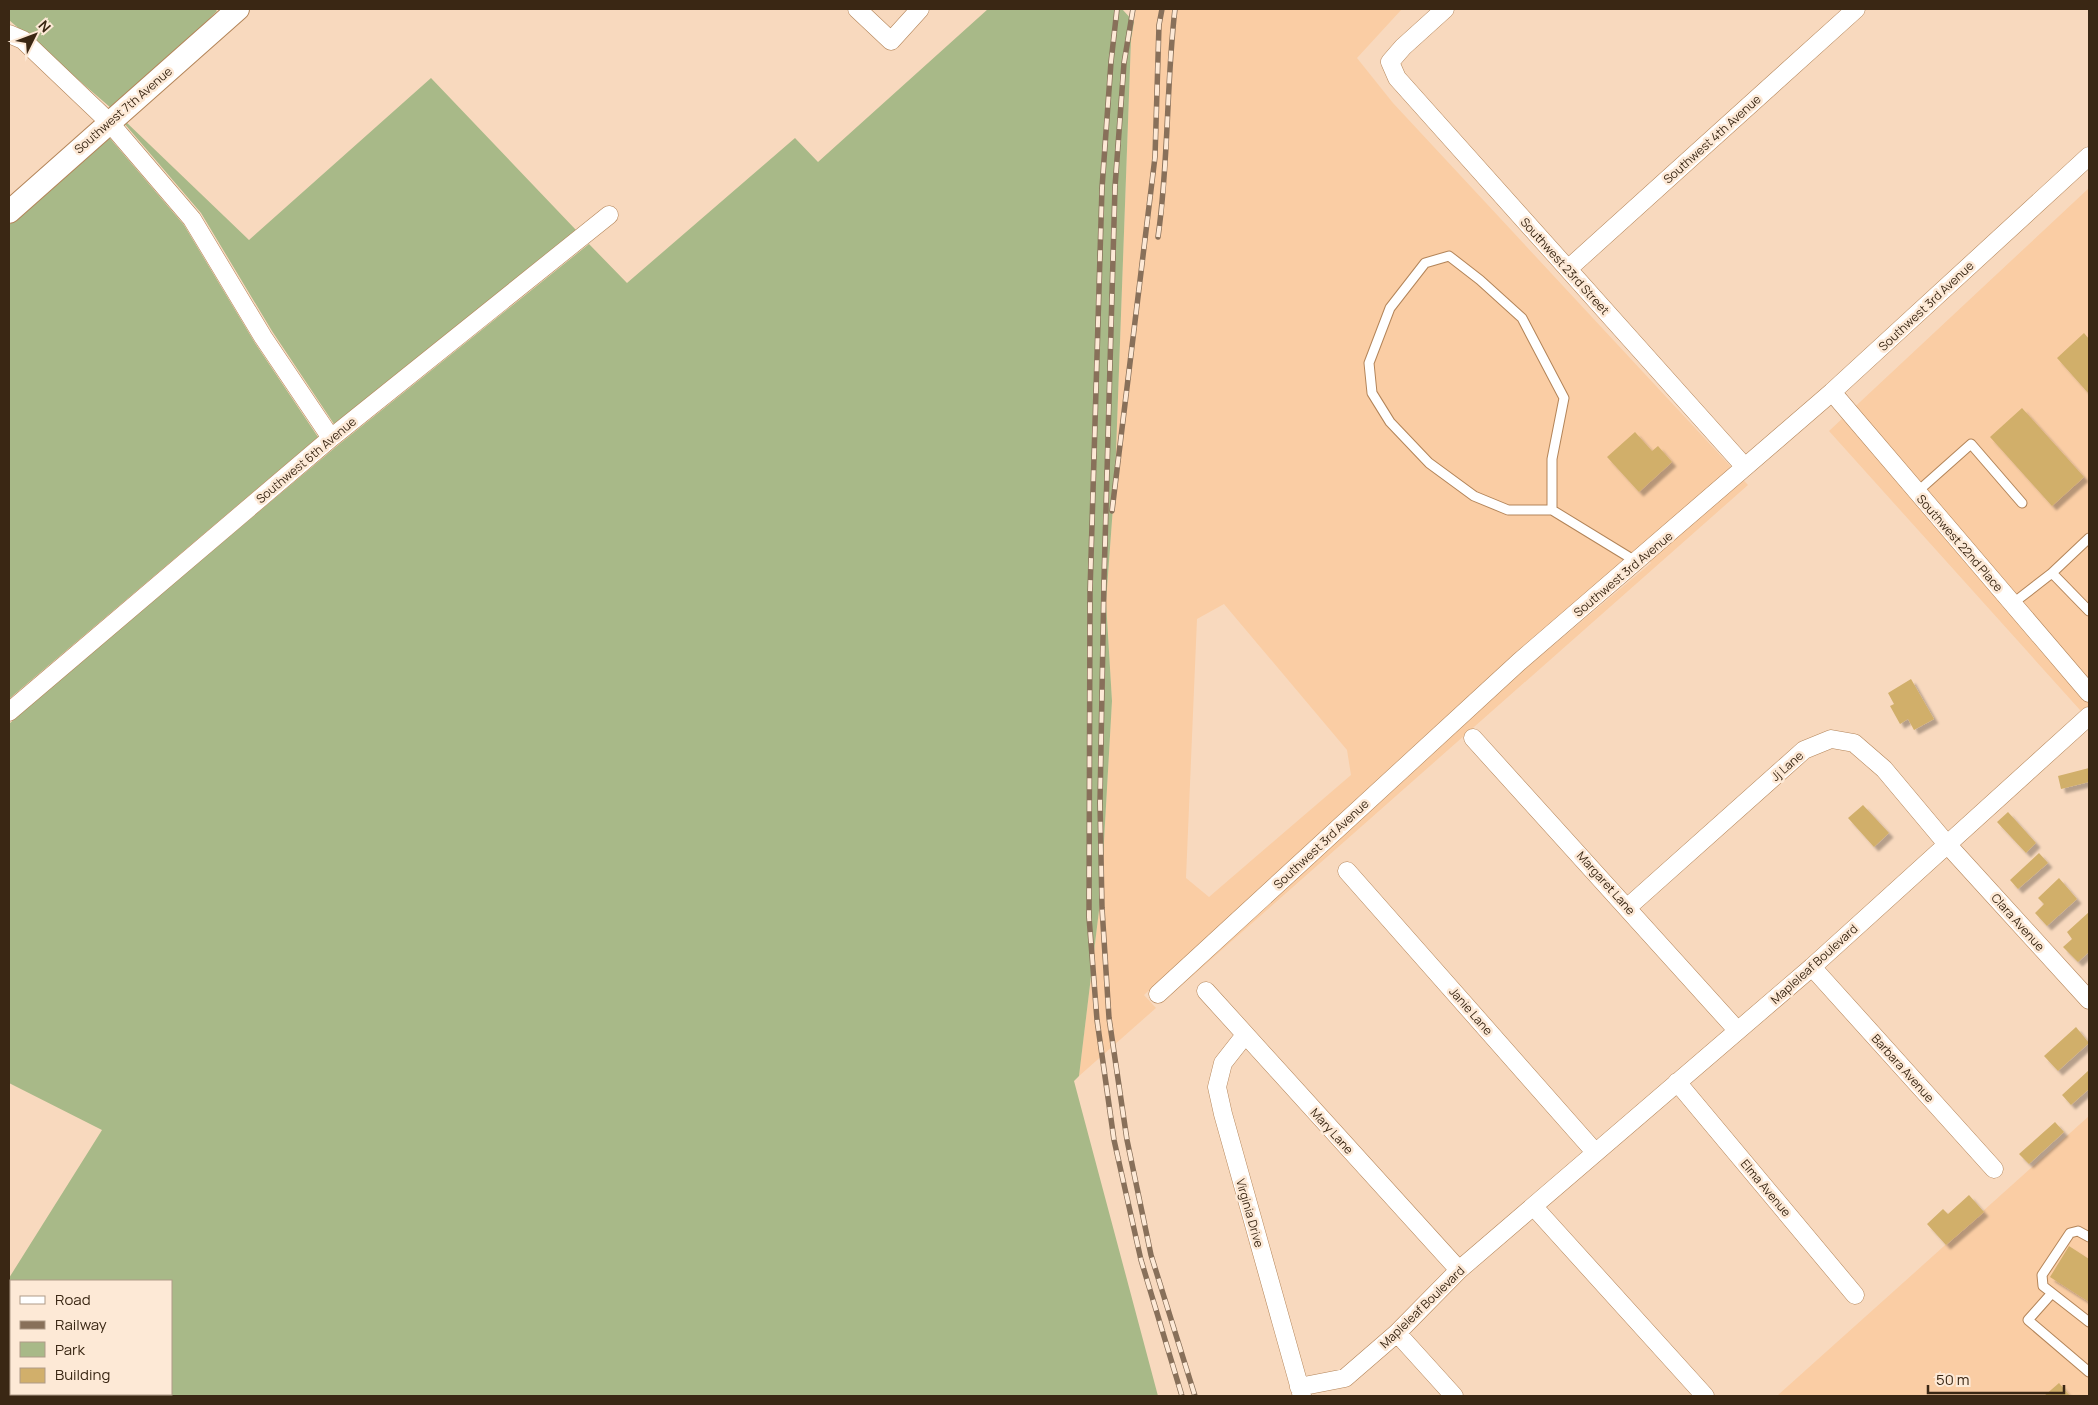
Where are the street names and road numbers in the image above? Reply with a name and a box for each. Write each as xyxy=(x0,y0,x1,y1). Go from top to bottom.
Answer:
street label: Southwest 7th Avenue xyxy=(70,63,176,157)
street label: Southwest 4th Avenue xyxy=(1660,91,1764,187)
street label: Southwest 23rd Street xyxy=(1517,214,1613,318)
street label: Southwest 3rd Avenue xyxy=(1875,257,1977,355)
street label: Southwest 6th Avenue xyxy=(252,413,360,507)
street label: Southwest 22nd Place xyxy=(1913,491,2007,595)
street label: Southwest 3rd Avenue xyxy=(1570,527,1676,621)
street label: Jj Lane xyxy=(1767,747,1807,785)
street label: Southwest 3rd Avenue xyxy=(1270,795,1372,893)
street label: Margaret Lane xyxy=(1573,848,1639,918)
street label: Clara Avenue xyxy=(1987,889,2049,955)
street label: Mapleleaf Boulevard xyxy=(1767,920,1861,1008)
street label: Janie Lane xyxy=(1445,983,1497,1039)
street label: Barbara Avenue xyxy=(1868,1030,1938,1106)
street label: Mary Lane xyxy=(1307,1104,1357,1158)
street label: Elma Avenue xyxy=(1737,1156,1795,1220)
street label: Virginia Drive xyxy=(1232,1177,1268,1249)
street label: Mapleleaf Boulevard xyxy=(1376,1262,1468,1352)

